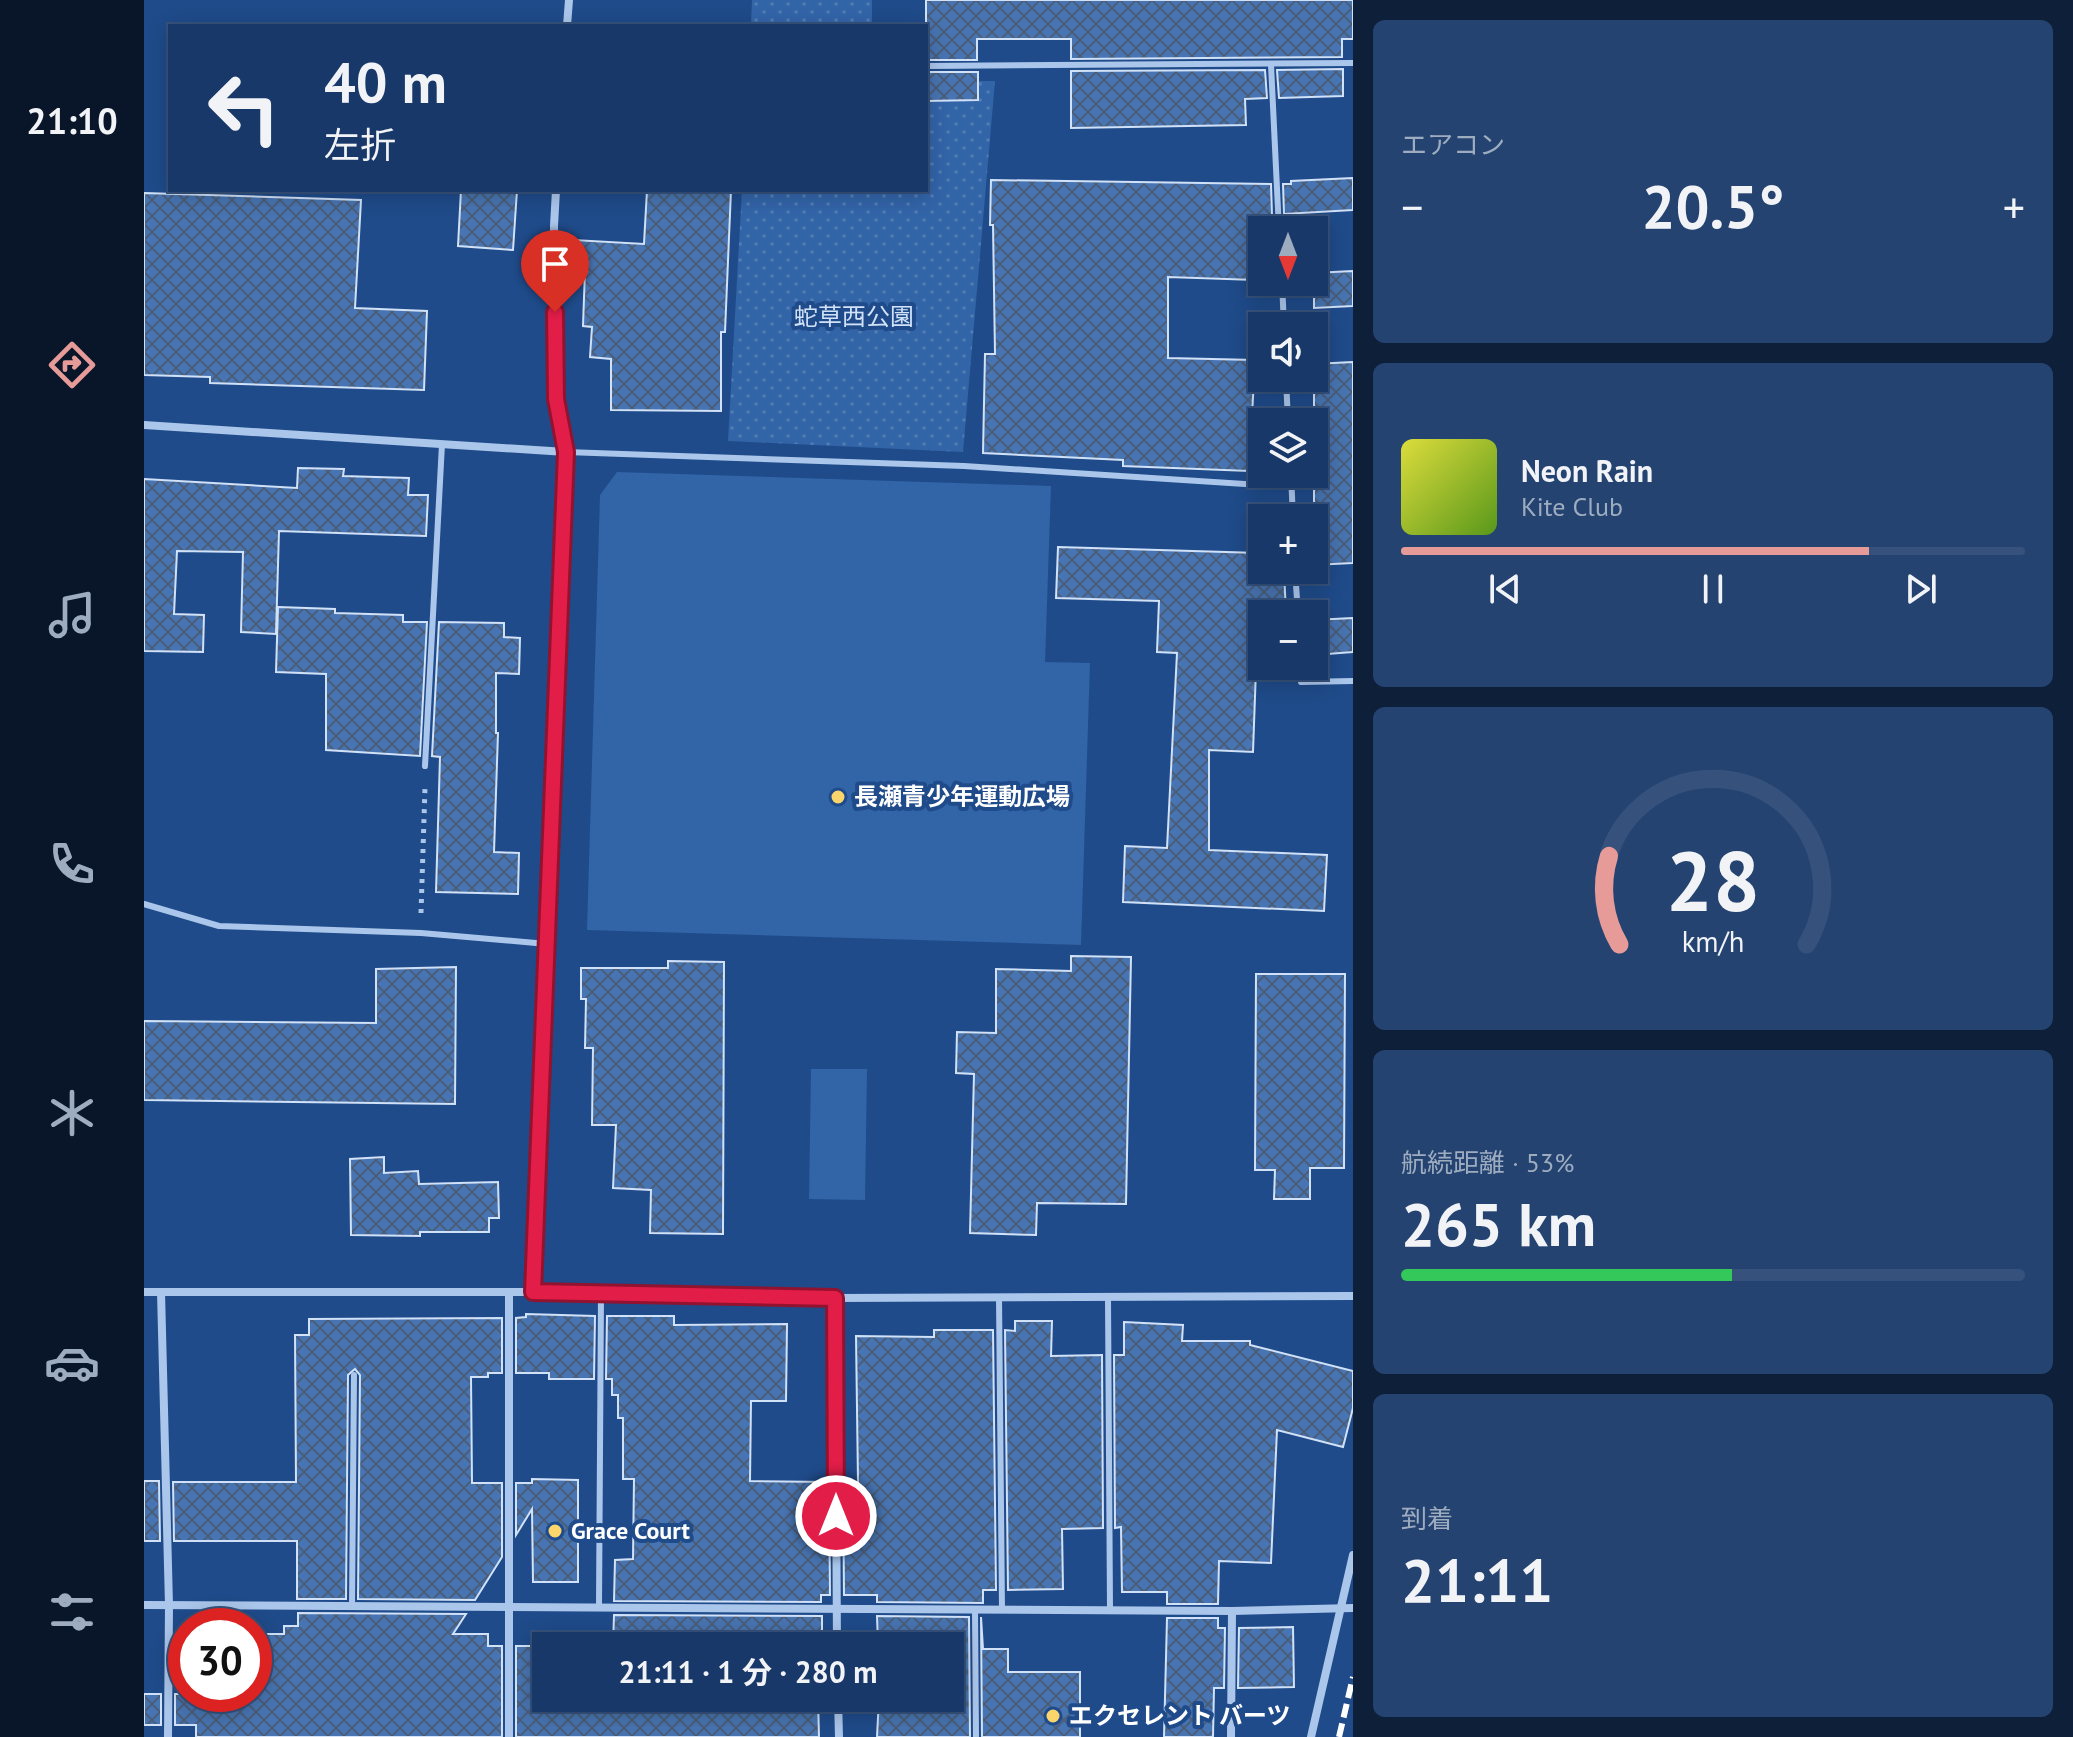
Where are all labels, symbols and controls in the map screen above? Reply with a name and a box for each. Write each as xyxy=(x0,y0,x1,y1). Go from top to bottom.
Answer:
text: 40 m xyxy=(324,46,447,118)
icon: left xyxy=(192,56,296,160)
text: 21:10 xyxy=(26,97,118,144)
text: 左折 xyxy=(324,121,396,168)
text: エアコン xyxy=(1401,128,1505,161)
text: 20.5° xyxy=(1641,167,1785,245)
text: − xyxy=(1401,178,1423,235)
text: + xyxy=(2003,178,2025,235)
north arrow xyxy=(1248,216,1328,296)
map controls xyxy=(1248,216,1328,680)
pin xyxy=(521,230,589,312)
icon: arrive xyxy=(533,242,577,286)
park label: 蛇草西公園 xyxy=(794,301,914,332)
button: sound xyxy=(1248,312,1328,392)
icon: directions xyxy=(44,337,100,393)
button: layers xyxy=(1248,408,1328,488)
text: Neon Rain xyxy=(1521,451,1653,490)
text: Kite Club xyxy=(1521,490,1623,523)
button: + xyxy=(1248,504,1328,584)
icon: previous xyxy=(1483,567,1527,611)
icon: pause xyxy=(1691,567,1735,611)
icon: next xyxy=(1899,567,1943,611)
icon: music xyxy=(44,587,100,643)
button: − xyxy=(1248,600,1328,680)
place label: 長瀬青少年運動広場 xyxy=(854,781,1070,812)
marker: 長瀬青少年運動広場 xyxy=(829,788,847,806)
text: 28 xyxy=(1666,825,1760,933)
icon: phone xyxy=(44,836,100,892)
text: km/h xyxy=(1682,923,1744,960)
icon: climate xyxy=(44,1085,100,1141)
text: 航続距離 · 53% xyxy=(1401,1146,1574,1179)
text: 265 km xyxy=(1401,1185,1596,1263)
icon: car xyxy=(44,1335,100,1391)
position arrow xyxy=(794,1474,878,1558)
text: 到着 xyxy=(1401,1502,1453,1535)
place label: Grace Court xyxy=(571,1515,690,1546)
marker: Grace Court xyxy=(546,1522,564,1540)
text: 21:11 xyxy=(1401,1541,1553,1619)
icon: filters xyxy=(44,1584,100,1640)
speed limit sign: 30 xyxy=(168,1608,272,1712)
text: 21:11 · 1 分 · 280 m xyxy=(618,1652,878,1691)
place label: エクセレント バーツ xyxy=(1069,1700,1291,1731)
marker: エクセレント バーツ xyxy=(1044,1707,1062,1725)

